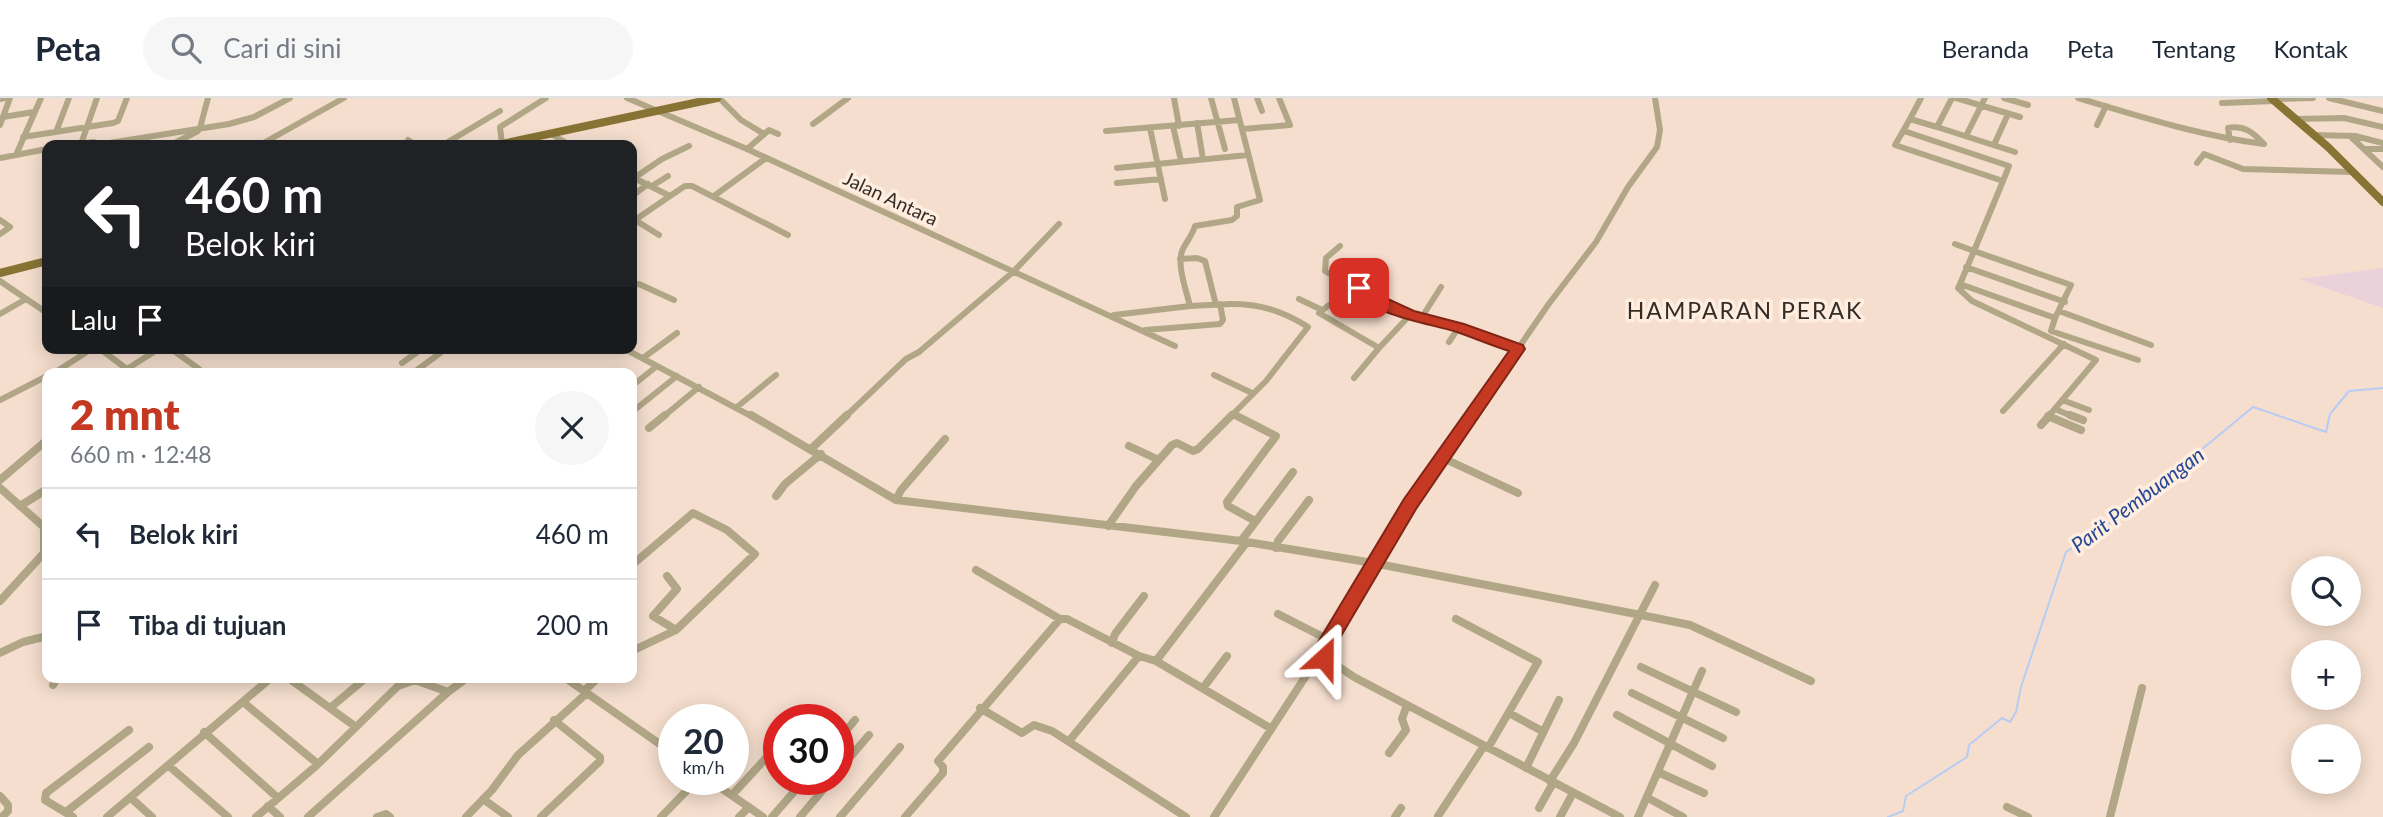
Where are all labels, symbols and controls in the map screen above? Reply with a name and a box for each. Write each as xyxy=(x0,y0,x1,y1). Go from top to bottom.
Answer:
search box xyxy=(143,17,633,80)
text: Peta xyxy=(35,28,101,68)
icon: search xyxy=(167,29,205,67)
text: Cari di sini xyxy=(223,32,342,64)
text: Beranda xyxy=(1942,34,2029,63)
text: Peta xyxy=(2067,34,2114,63)
text: Tentang xyxy=(2152,34,2235,63)
text: Kontak xyxy=(2273,34,2348,63)
text: 460 m xyxy=(185,165,323,223)
street label: Jalan Antara xyxy=(840,166,942,230)
icon: left xyxy=(70,168,161,259)
text: Belok kiri xyxy=(185,224,316,263)
pin xyxy=(1329,258,1389,318)
icon: arrive xyxy=(1340,269,1378,307)
district label: HAMPARAN PERAK xyxy=(1627,296,1863,324)
icon: arrive xyxy=(131,301,169,339)
text: Lalu xyxy=(70,304,117,336)
text: 2 mnt xyxy=(70,389,180,439)
button: close xyxy=(535,391,609,465)
text: 660 m · 12:48 xyxy=(70,440,212,468)
water label: Parit Pembuangan xyxy=(2066,441,2208,557)
icon: left xyxy=(70,515,108,553)
text: Belok kiri xyxy=(129,518,238,550)
text: 460 m xyxy=(536,518,609,550)
map controls xyxy=(2291,556,2361,794)
button: search xyxy=(2291,556,2361,626)
icon: arrive xyxy=(70,606,108,644)
text: Tiba di tujuan xyxy=(129,609,287,641)
text: 200 m xyxy=(536,609,609,641)
position arrow xyxy=(1287,621,1361,695)
button: + xyxy=(2291,640,2361,710)
speed limit sign: 30 xyxy=(763,704,854,795)
text: 20 xyxy=(683,719,724,761)
button: − xyxy=(2291,724,2361,794)
text: km/h xyxy=(682,756,725,778)

